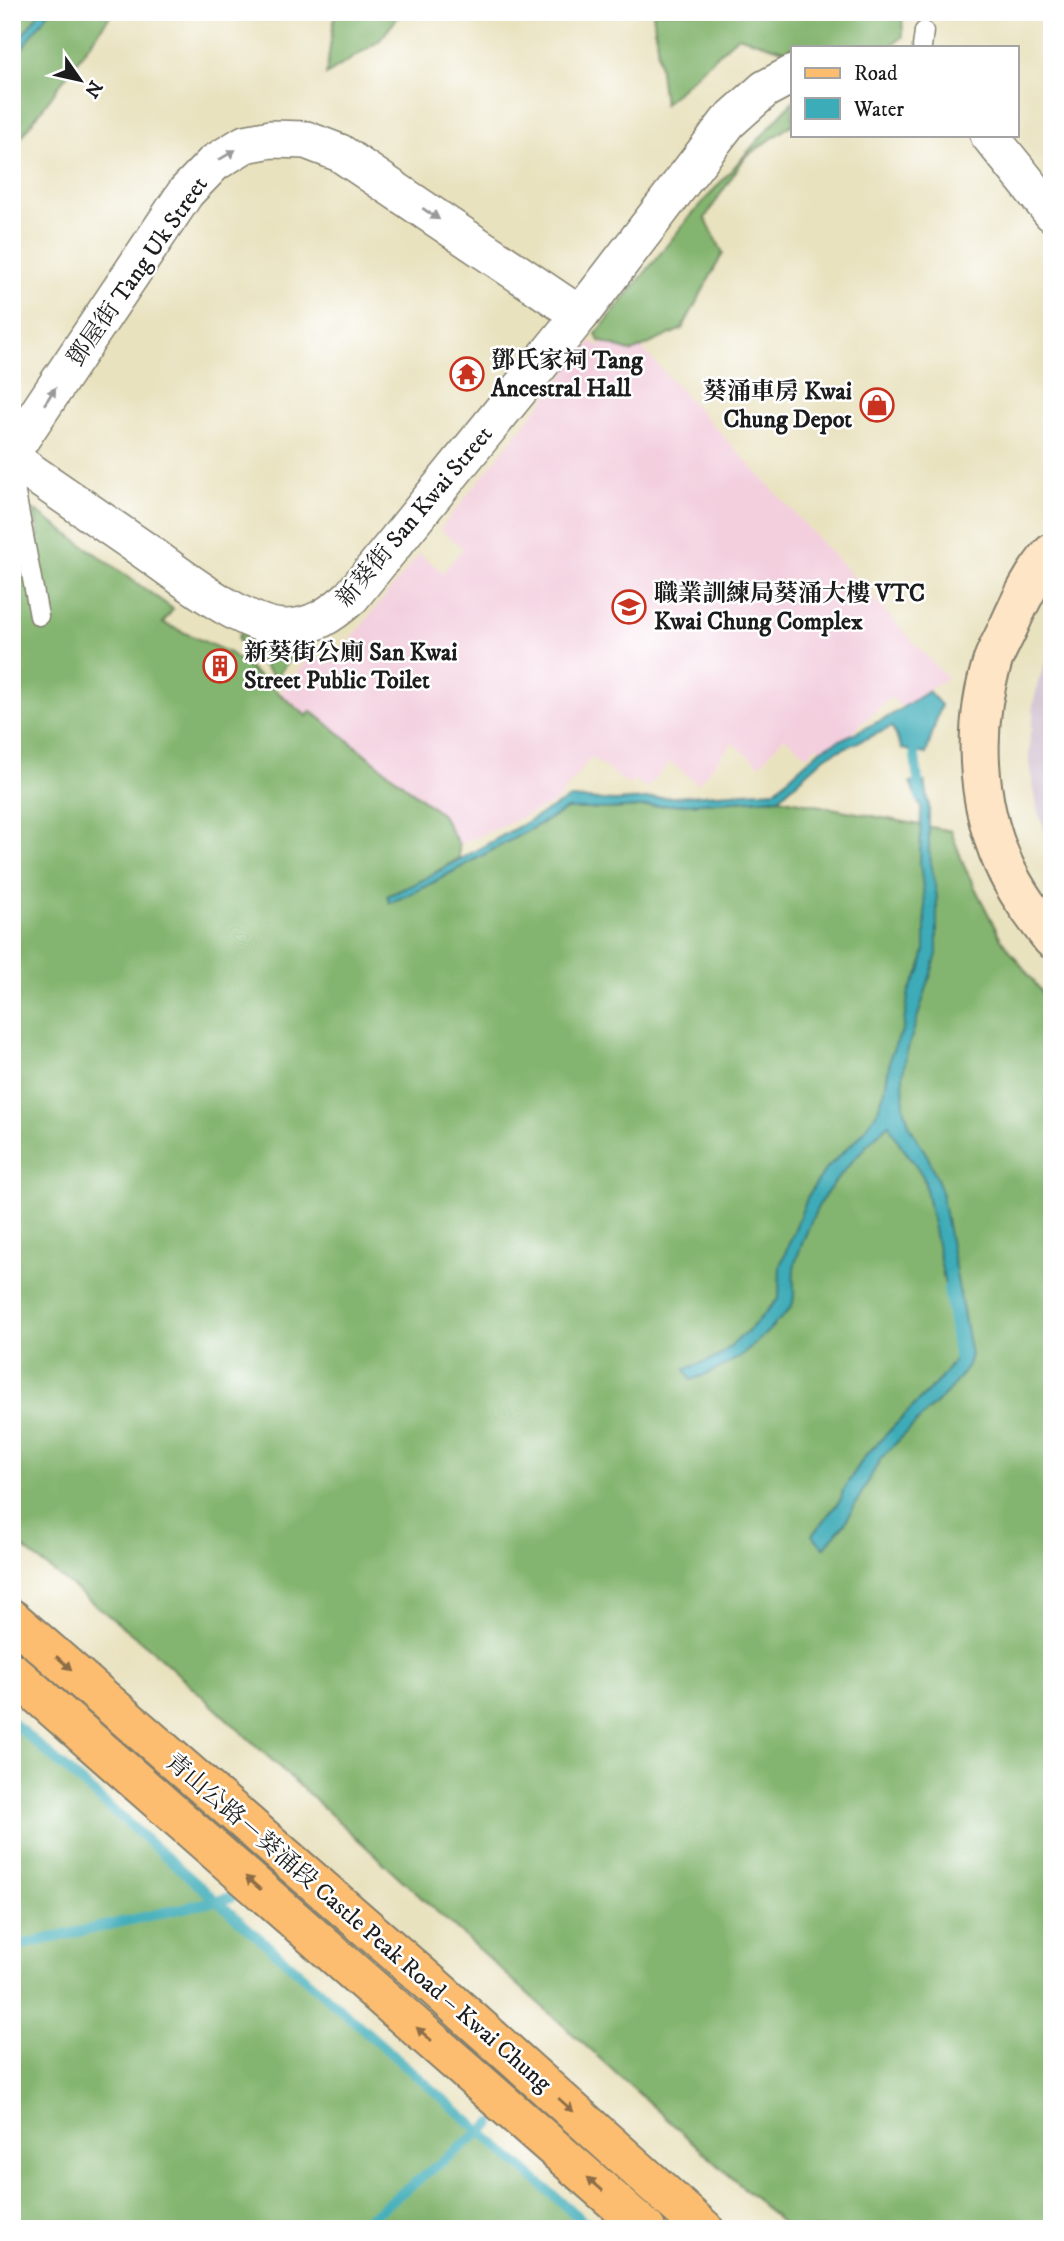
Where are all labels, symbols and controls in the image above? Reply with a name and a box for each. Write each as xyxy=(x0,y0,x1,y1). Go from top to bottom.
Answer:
north arrow xyxy=(46,46,116,116)
legend xyxy=(791,46,1018,136)
text: Road xyxy=(854,61,898,87)
text: N xyxy=(79,76,107,102)
text: Water xyxy=(853,97,904,123)
one-way arrow xyxy=(218,149,237,161)
street label: 鄧屋街 Tang Uk Street xyxy=(61,171,215,372)
one-way arrow xyxy=(422,207,440,221)
place label: 鄧氏家祠 Tang Ancestral Hall xyxy=(490,346,644,404)
temple icon: 鄧氏家祠 Tang Ancestral Hall xyxy=(448,355,486,393)
place label: 葵涌車房 Kwai Chung Depot xyxy=(703,377,852,435)
one-way arrow xyxy=(44,386,57,406)
shop icon: 葵涌車房 Kwai Chung Depot xyxy=(858,386,896,424)
street label: 新葵街 San Kwai Street xyxy=(330,420,500,613)
place label: 職業訓練局葵涌大樓 VTC Kwai Chung Complex xyxy=(654,579,925,637)
school or university icon: 職業訓練局葵涌大樓 VTC Kwai Chung Complex xyxy=(610,588,648,626)
place label: 新葵街公廁 San Kwai Street Public Toilet xyxy=(244,638,457,696)
building icon: 新葵街公廁 San Kwai Street Public Toilet xyxy=(201,647,239,685)
one-way arrow xyxy=(55,1655,73,1671)
street label: 青山公路－葵涌段 Castle Peak Road – Kwai Chung xyxy=(159,1747,558,2099)
one-way arrow xyxy=(244,1875,262,1891)
one-way arrow xyxy=(416,2026,433,2042)
one-way arrow xyxy=(557,2096,574,2112)
one-way arrow xyxy=(586,2177,603,2192)

